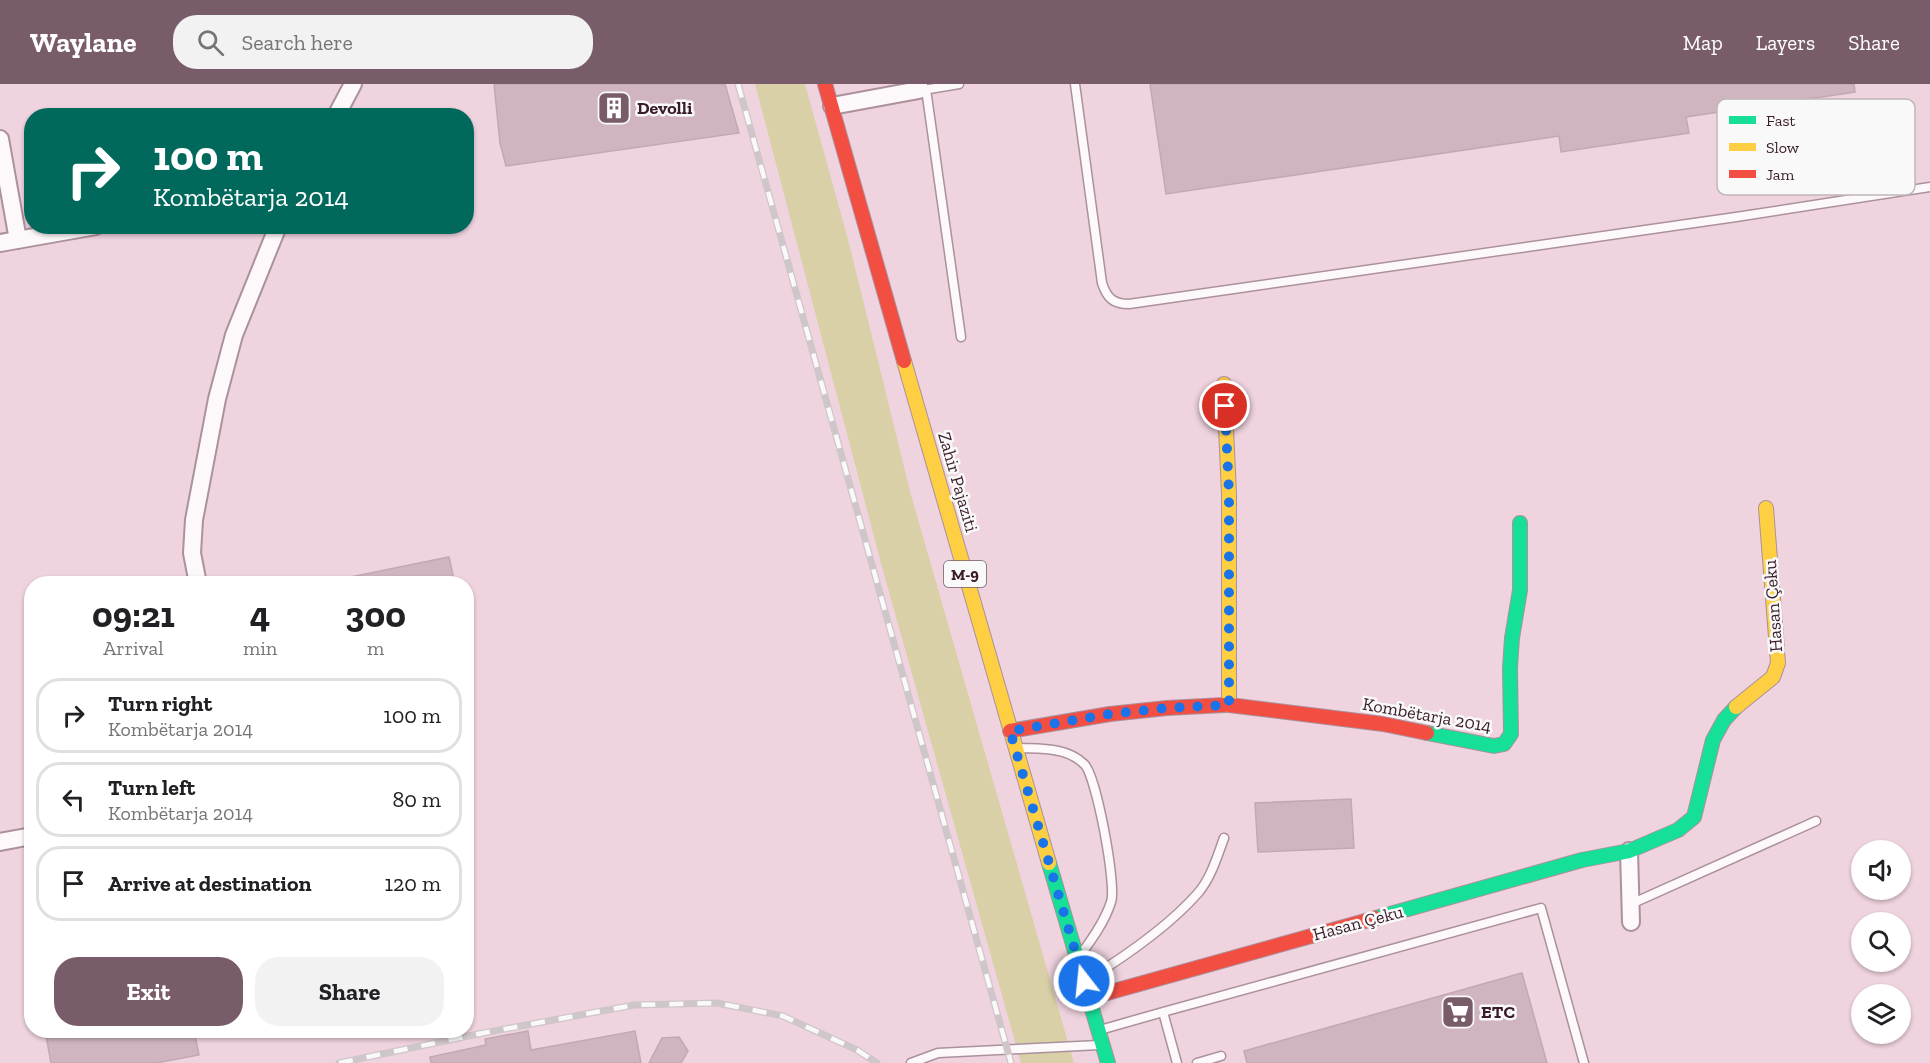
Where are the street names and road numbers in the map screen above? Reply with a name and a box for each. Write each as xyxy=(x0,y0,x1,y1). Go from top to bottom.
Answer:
street label: Zahir Pajaziti xyxy=(933,430,983,534)
street label: Hasan Çeku xyxy=(1759,559,1787,653)
road number: M-9 xyxy=(944,561,986,587)
street label: Kombëtarja 2014 xyxy=(1361,693,1493,737)
street label: Hasan Çeku xyxy=(1310,900,1406,946)

